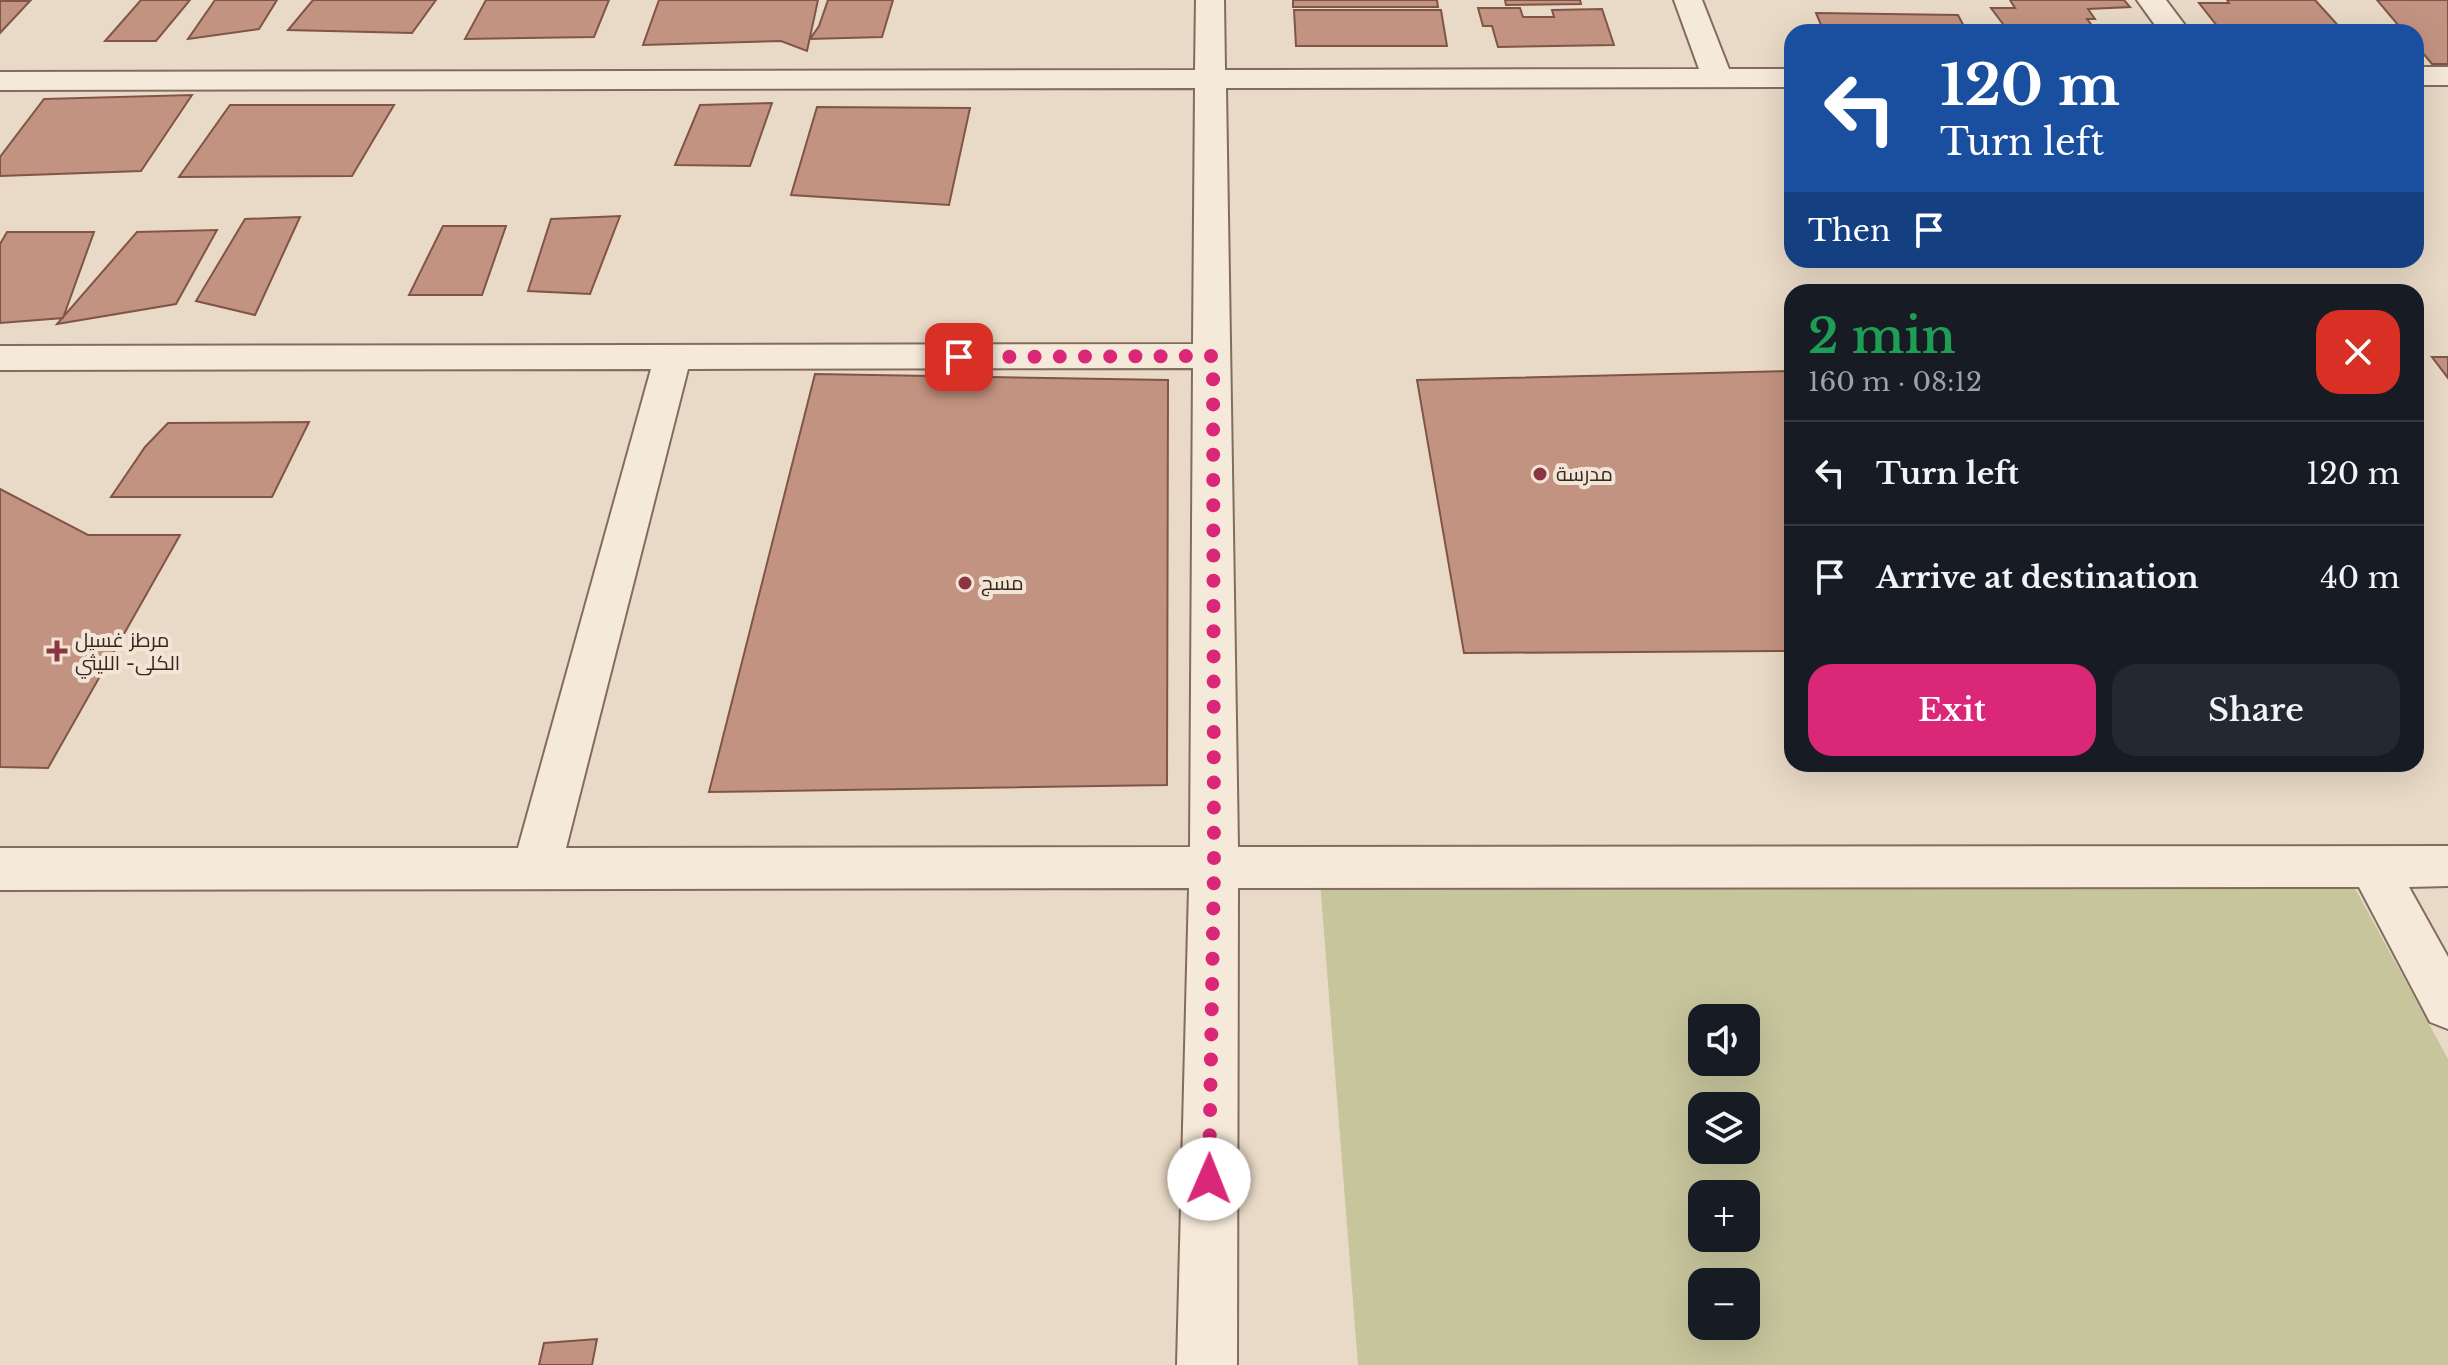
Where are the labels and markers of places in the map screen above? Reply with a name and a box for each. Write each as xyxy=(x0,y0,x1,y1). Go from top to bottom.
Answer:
pin xyxy=(925,323,993,391)
place label: مدرسة xyxy=(1556,462,1613,486)
marker: مدرسة xyxy=(1531,465,1549,483)
place label: مسج xyxy=(981,571,1024,597)
marker: مسج xyxy=(956,574,974,592)
place label: مرطز غسيل الكلى- الليثي xyxy=(75,628,180,679)
marker: مرطز غسيل الكلى- الليثي xyxy=(46,640,68,662)

